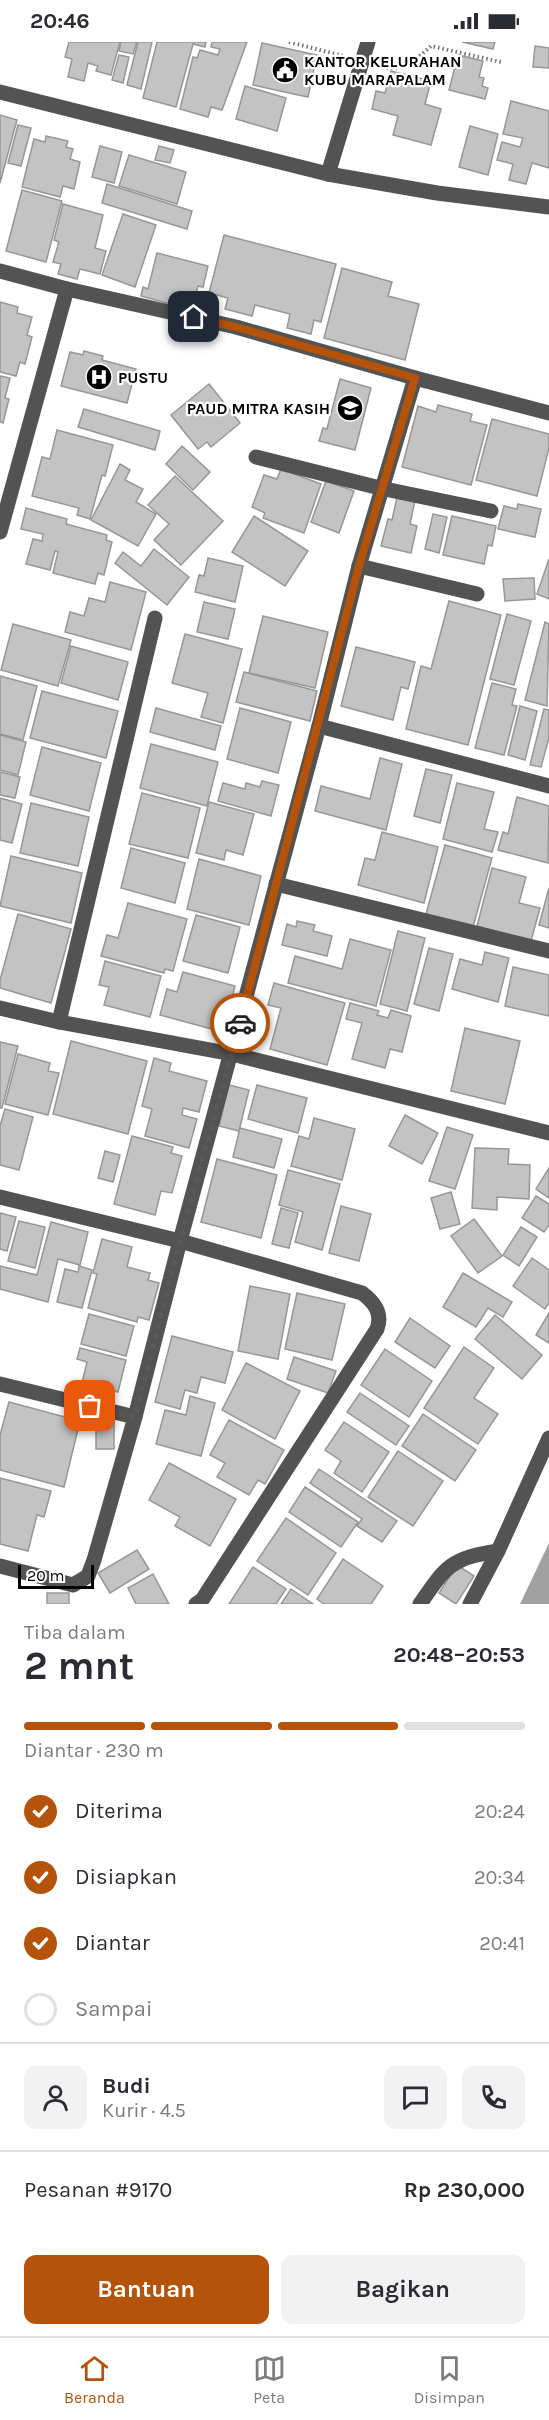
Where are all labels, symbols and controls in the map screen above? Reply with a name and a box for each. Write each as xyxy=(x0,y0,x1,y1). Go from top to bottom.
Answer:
text: 20:46 xyxy=(30,8,90,34)
place label: KANTOR KELURAHAN KUBU MARAPALAM xyxy=(304,52,462,89)
public building icon: KANTOR KELURAHAN KUBU MARAPALAM xyxy=(270,55,300,85)
pin xyxy=(168,291,219,342)
icon: home xyxy=(177,300,210,333)
hospital icon: PUSTU xyxy=(84,362,114,392)
place label: PUSTU xyxy=(118,368,168,387)
school or university icon: PAUD MITRA KASIH xyxy=(335,393,365,423)
place label: PAUD MITRA KASIH xyxy=(187,399,330,418)
courier xyxy=(210,993,270,1053)
icon: car xyxy=(224,1007,257,1040)
pin xyxy=(64,1380,115,1431)
icon: bag xyxy=(73,1389,106,1422)
scale bar xyxy=(18,1562,94,1590)
text: 20 m xyxy=(27,1566,65,1585)
text: Tiba dalam xyxy=(24,1621,126,1644)
text: 20:48–20:53 xyxy=(393,1642,525,1668)
text: 2 mnt xyxy=(24,1643,134,1689)
text: Diantar · 230 m xyxy=(24,1739,164,1762)
icon: check xyxy=(24,1795,57,1828)
text: Diterima xyxy=(75,1798,163,1824)
text: 20:24 xyxy=(474,1800,525,1823)
icon: check xyxy=(24,1861,57,1894)
text: Disiapkan xyxy=(75,1864,177,1890)
text: 20:34 xyxy=(474,1866,525,1889)
icon: check xyxy=(24,1927,57,1960)
text: Diantar xyxy=(75,1930,150,1956)
text: 20:41 xyxy=(479,1932,525,1955)
text: Sampai xyxy=(75,1996,153,2022)
button: person xyxy=(24,2066,87,2129)
button: chat xyxy=(384,2066,447,2129)
button: phone xyxy=(462,2066,525,2129)
text: Budi xyxy=(102,2073,151,2099)
text: Kurir · 4.5 xyxy=(102,2099,186,2122)
text: Pesanan #9170 xyxy=(24,2177,172,2203)
text: Rp 230,000 xyxy=(404,2177,525,2203)
button: Bantuan xyxy=(24,2255,269,2324)
button: Bagikan xyxy=(281,2255,525,2324)
tab: Beranda xyxy=(64,2352,125,2407)
tab: Peta xyxy=(253,2352,286,2407)
tab: Disimpan xyxy=(414,2352,485,2407)

